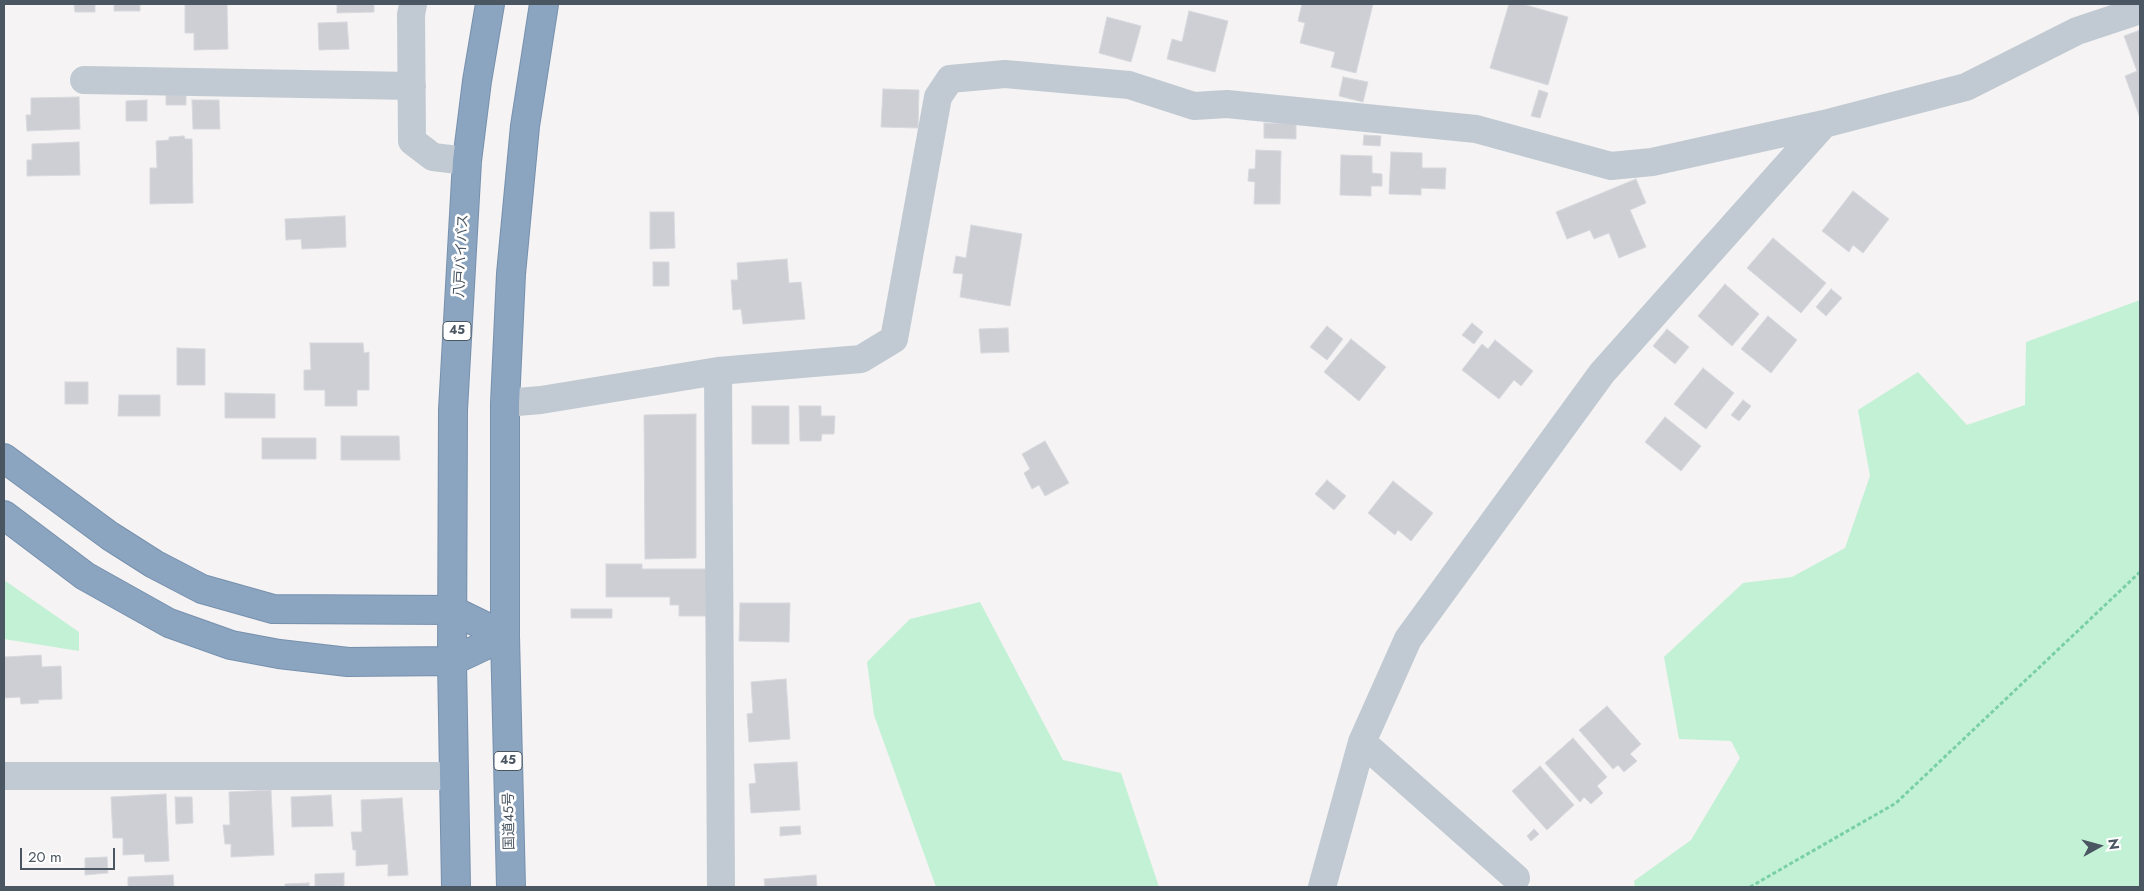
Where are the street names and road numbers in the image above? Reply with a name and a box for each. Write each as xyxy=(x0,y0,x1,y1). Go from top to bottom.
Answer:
street label: 八戸バイパス xyxy=(451,214,473,298)
road number: 45 xyxy=(443,322,471,341)
road number: 45 xyxy=(494,751,522,770)
street label: 国道45号 xyxy=(501,792,519,850)

